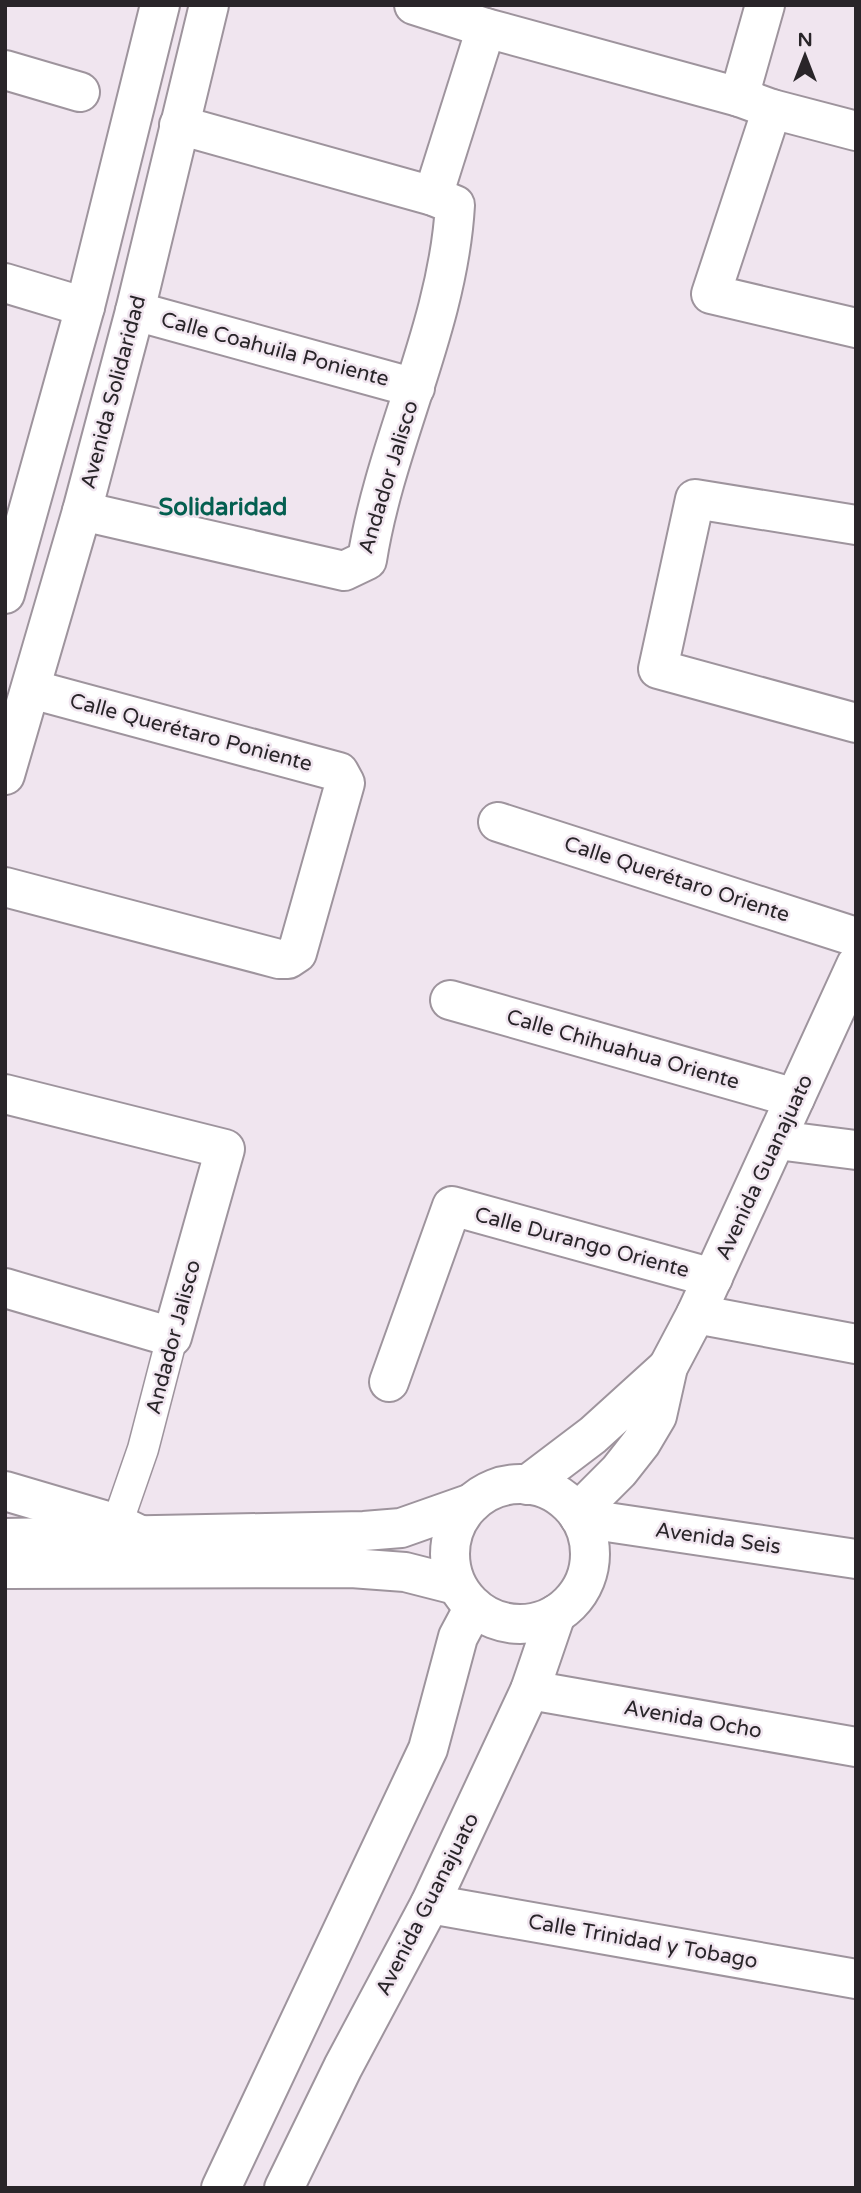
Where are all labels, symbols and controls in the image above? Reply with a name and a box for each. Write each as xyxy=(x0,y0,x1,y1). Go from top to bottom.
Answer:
north arrow xyxy=(770,21,840,91)
text: N xyxy=(797,29,813,51)
street label: Avenida Solidaridad xyxy=(76,293,151,492)
street label: Calle Coahuila Poniente xyxy=(158,307,392,392)
street label: Andador Jalisco xyxy=(353,398,424,557)
district label: Solidaridad xyxy=(159,493,287,522)
street label: Calle Querétaro Poniente xyxy=(67,688,315,777)
street label: Calle Querétaro Oriente xyxy=(561,831,793,928)
street label: Calle Chihuahua Oriente xyxy=(503,1004,742,1095)
street label: Avenida Guanajuato xyxy=(710,1071,818,1264)
street label: Calle Durango Oriente xyxy=(472,1202,692,1283)
street label: Andador Jalisco xyxy=(141,1257,206,1417)
street label: Avenida Seis xyxy=(654,1517,782,1560)
street label: Avenida Ocho xyxy=(622,1695,764,1744)
street label: Avenida Guanajuato xyxy=(371,1809,484,2000)
street label: Calle Trinidad y Tobago xyxy=(526,1909,760,1974)

